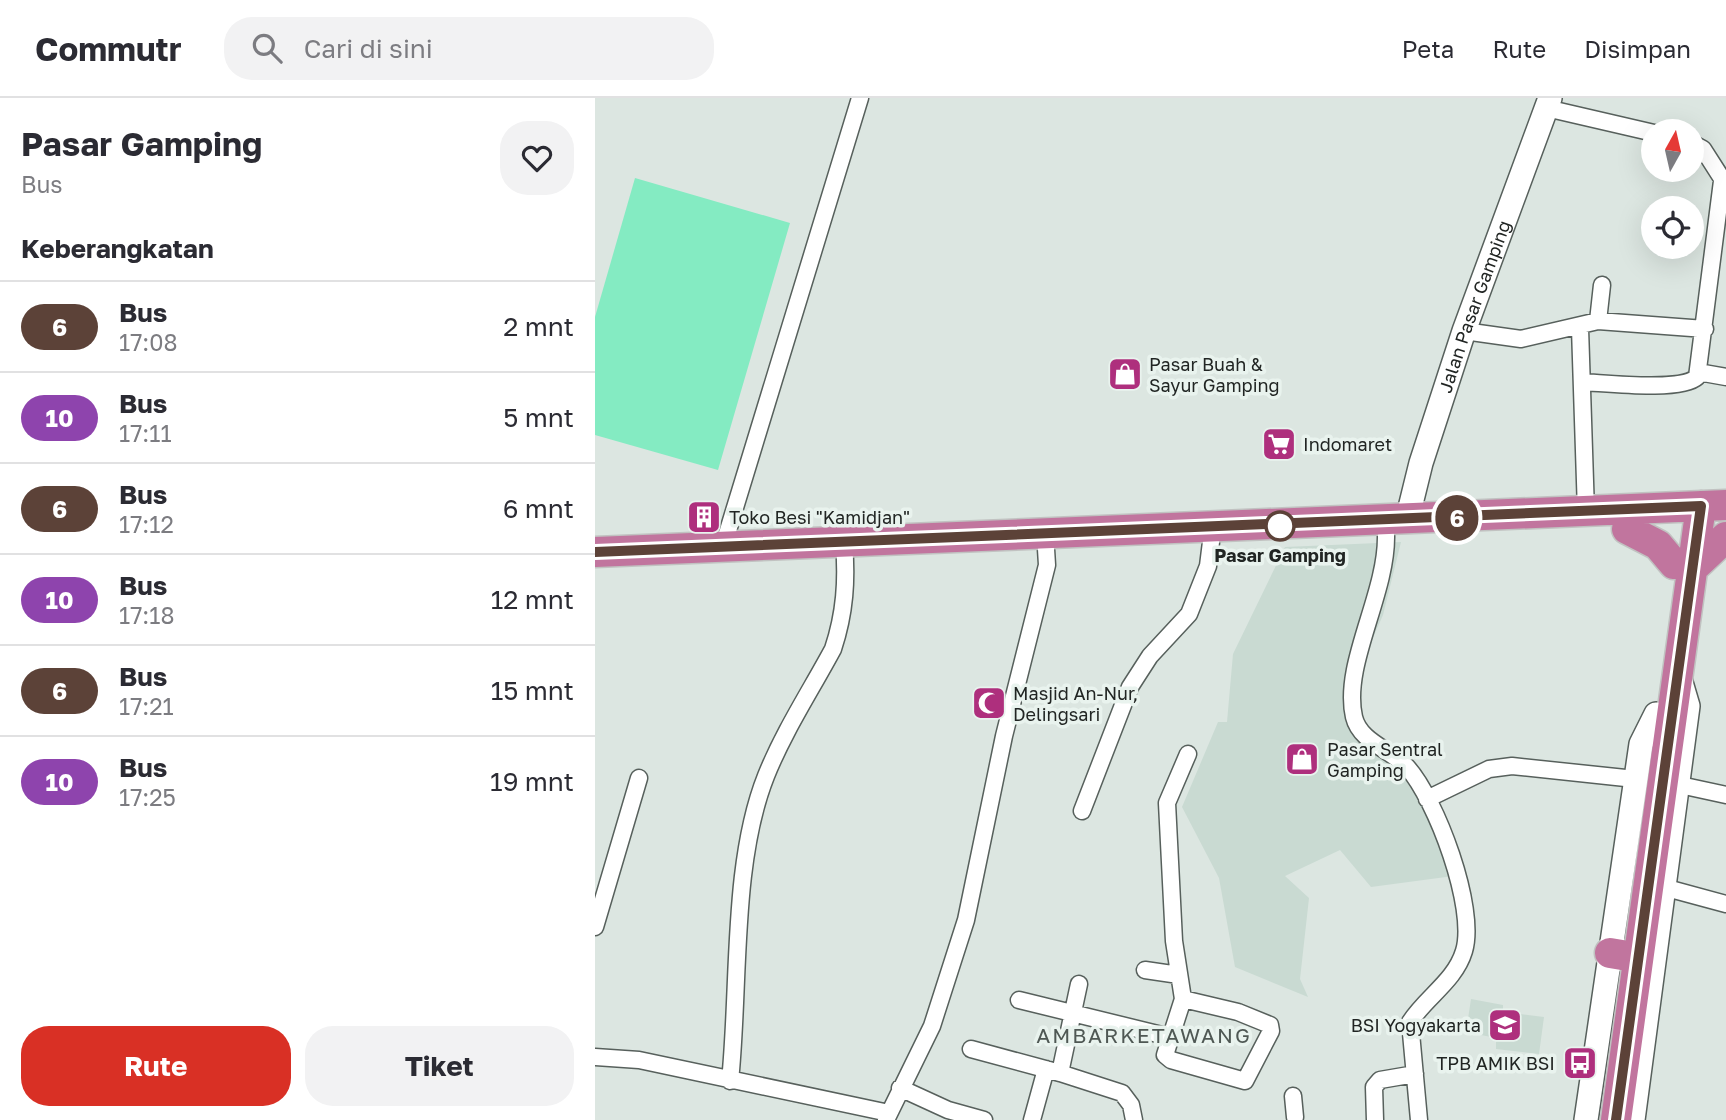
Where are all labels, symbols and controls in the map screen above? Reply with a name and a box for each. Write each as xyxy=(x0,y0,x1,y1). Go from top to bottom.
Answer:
search box xyxy=(224,17,714,80)
text: Commutr xyxy=(35,29,182,68)
icon: search xyxy=(248,29,286,67)
text: Cari di sini xyxy=(304,33,433,64)
text: Peta xyxy=(1402,34,1454,63)
text: Rute xyxy=(1492,34,1546,63)
text: Disimpan xyxy=(1584,34,1691,63)
north arrow xyxy=(1641,119,1705,182)
map controls xyxy=(1641,119,1704,259)
button: heart xyxy=(500,121,574,195)
text: Pasar Gamping xyxy=(21,124,262,163)
text: Bus xyxy=(21,170,63,198)
button: locate xyxy=(1641,196,1704,259)
street label: Jalan Pasar Gamping xyxy=(1434,217,1515,396)
text: Keberangkatan xyxy=(21,233,214,264)
text: Bus xyxy=(119,297,167,328)
text: 2 mnt xyxy=(503,311,574,342)
text: 6 xyxy=(52,312,67,341)
text: 17:08 xyxy=(119,328,178,356)
place label: Pasar Buah & Sayur Gamping xyxy=(1149,353,1280,396)
shop icon: Pasar Buah & Sayur Gamping xyxy=(1106,355,1144,393)
text: Bus xyxy=(119,388,167,419)
text: 5 mnt xyxy=(503,402,574,433)
text: 10 xyxy=(46,403,73,432)
text: 17:11 xyxy=(119,419,172,447)
supermarket icon: Indomaret xyxy=(1260,425,1298,463)
place label: Indomaret xyxy=(1303,433,1392,455)
text: Bus xyxy=(119,479,167,510)
text: 6 mnt xyxy=(503,493,574,524)
text: 6 xyxy=(52,494,67,523)
line badge: 6 xyxy=(1434,495,1480,541)
building icon: Toko Besi "Kamidjan" xyxy=(685,498,723,536)
text: 6 xyxy=(1449,503,1465,532)
place label: Toko Besi "Kamidjan" xyxy=(729,506,910,528)
text: 17:12 xyxy=(119,510,174,538)
marker: Pasar Gamping xyxy=(1265,511,1295,541)
place label: Pasar Gamping xyxy=(1214,544,1346,566)
text: Bus xyxy=(119,570,167,601)
text: 12 mnt xyxy=(491,584,574,615)
text: 10 xyxy=(46,585,73,614)
text: 17:18 xyxy=(119,601,174,629)
text: Bus xyxy=(119,661,167,692)
text: 15 mnt xyxy=(491,675,574,706)
text: 6 xyxy=(52,676,67,705)
place label: Masjid An-Nur, Delingsari xyxy=(1013,682,1138,725)
mosque icon: Masjid An-Nur, Delingsari xyxy=(970,684,1008,722)
text: 17:21 xyxy=(119,692,174,720)
place label: Pasar Sentral Gamping xyxy=(1327,738,1443,781)
shop icon: Pasar Sentral Gamping xyxy=(1283,740,1321,778)
text: Bus xyxy=(119,752,167,783)
text: 19 mnt xyxy=(490,766,574,797)
text: 10 xyxy=(46,767,73,796)
text: 17:25 xyxy=(119,783,176,811)
school or university icon: BSI Yogyakarta xyxy=(1486,1006,1524,1044)
place label: BSI Yogyakarta xyxy=(1351,1014,1481,1036)
district label: AMBARKETAWANG xyxy=(1036,1022,1252,1048)
button: Rute xyxy=(21,1026,291,1106)
button: Tiket xyxy=(305,1026,574,1106)
bus stop icon: TPB AMIK BSI xyxy=(1561,1044,1599,1082)
place label: TPB AMIK BSI xyxy=(1436,1052,1555,1074)

